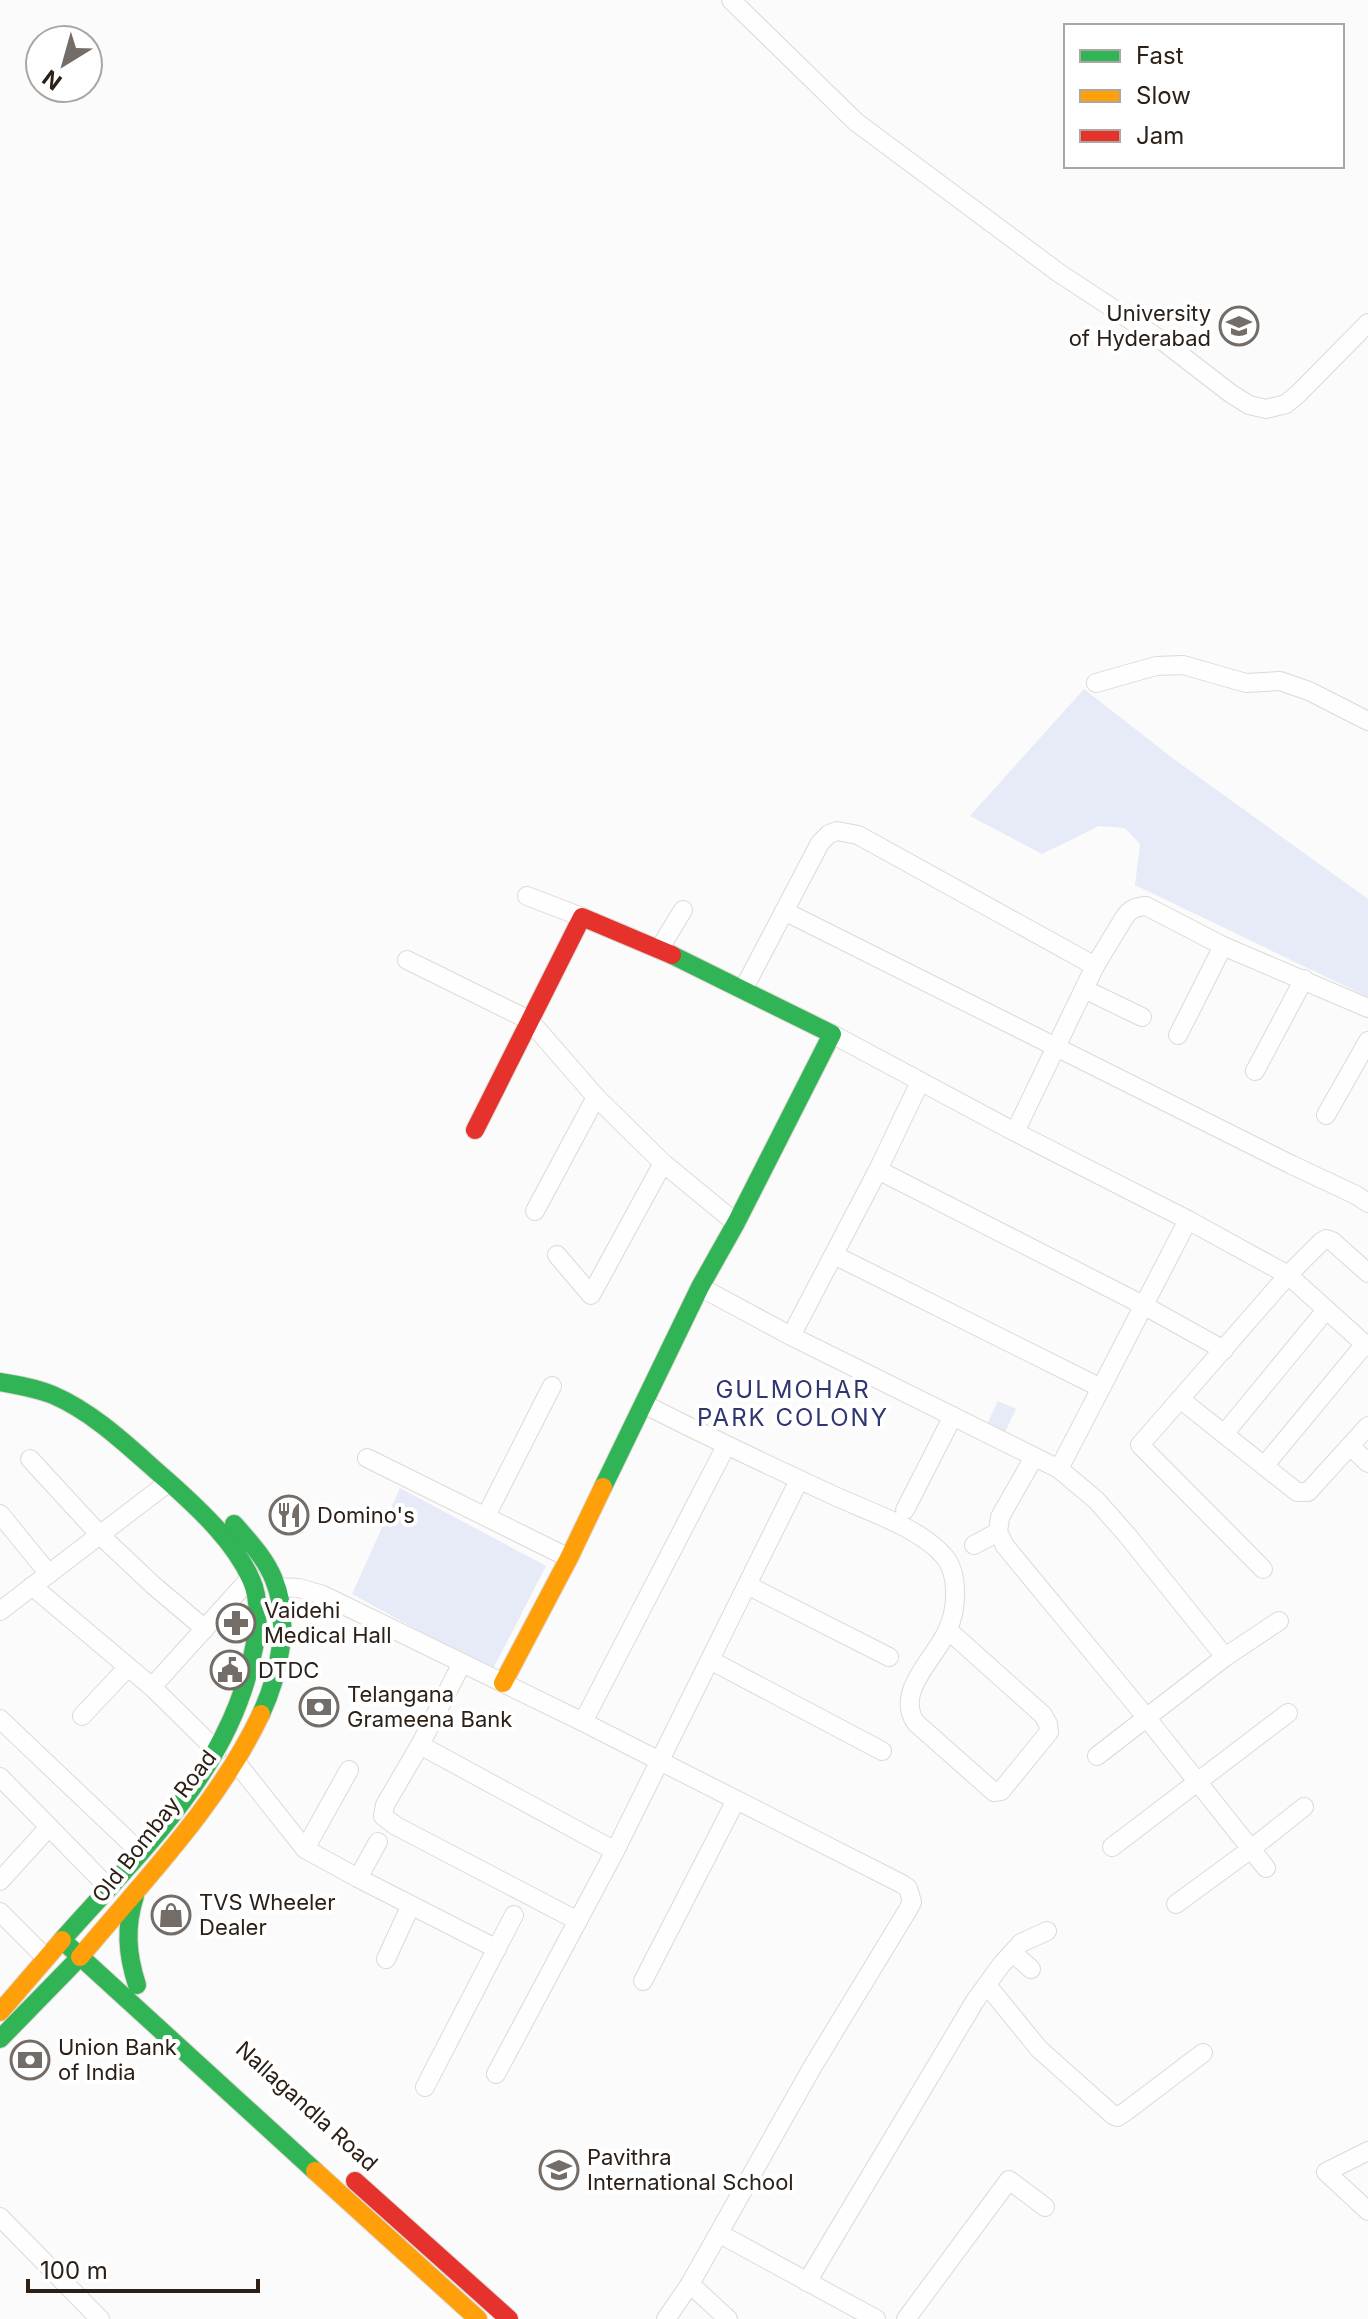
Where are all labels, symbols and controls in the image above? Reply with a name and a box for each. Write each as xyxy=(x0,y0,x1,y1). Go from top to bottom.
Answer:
north arrow xyxy=(24,24,104,104)
legend xyxy=(1064,24,1344,168)
text: Fast xyxy=(1136,41,1184,70)
text: N xyxy=(37,65,66,95)
text: Slow xyxy=(1136,81,1191,110)
text: Jam xyxy=(1136,121,1184,150)
place label: University of Hyderabad xyxy=(1069,300,1211,351)
school or university icon: University of Hyderabad xyxy=(1218,305,1260,347)
district label: GULMOHAR PARK COLONY xyxy=(697,1375,889,1432)
restaurant icon: Domino's xyxy=(268,1494,310,1536)
place label: Domino's xyxy=(317,1502,415,1528)
place label: Vaidehi Medical Hall xyxy=(264,1597,392,1648)
pharmacy icon: Vaidehi Medical Hall xyxy=(215,1602,257,1644)
public building icon: DTDC xyxy=(209,1649,251,1691)
place label: DTDC xyxy=(258,1657,319,1683)
place label: Telangana Grameena Bank xyxy=(347,1681,512,1732)
bank icon: Telangana Grameena Bank xyxy=(298,1686,340,1728)
street label: Old Bombay Road xyxy=(86,1745,222,1907)
place label: TVS Wheeler Dealer xyxy=(199,1889,335,1940)
shop icon: TVS Wheeler Dealer xyxy=(150,1894,192,1936)
place label: Union Bank of India xyxy=(58,2034,177,2085)
street label: Nallagandla Road xyxy=(231,2036,383,2176)
bank icon: Union Bank of India xyxy=(9,2039,51,2081)
place label: Pavithra International School xyxy=(587,2144,794,2195)
school or university icon: Pavithra International School xyxy=(538,2149,580,2191)
scale bar xyxy=(28,2243,258,2293)
text: 100 m xyxy=(40,2256,108,2285)

